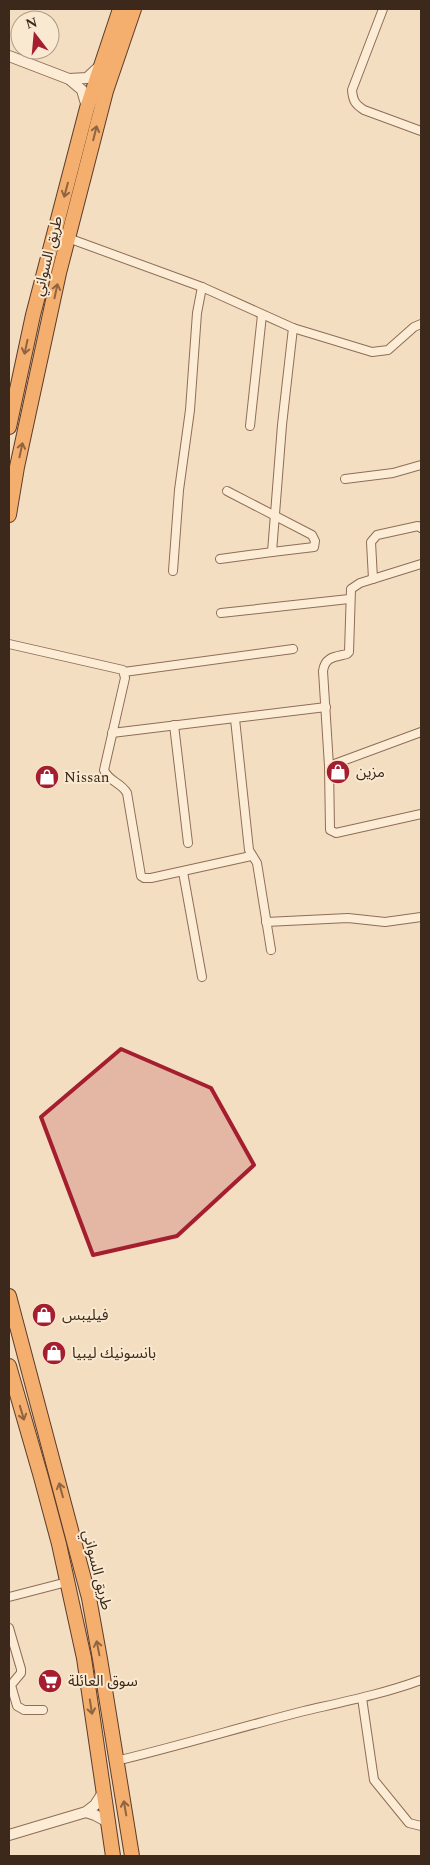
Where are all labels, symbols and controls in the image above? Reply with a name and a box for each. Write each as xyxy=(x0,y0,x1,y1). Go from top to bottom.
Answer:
north arrow xyxy=(10,10,60,60)
text: N xyxy=(23,11,40,35)
one-way arrow xyxy=(91,126,100,142)
one-way arrow xyxy=(61,181,70,197)
street label: طريق السواني xyxy=(27,213,69,299)
one-way arrow xyxy=(51,284,61,300)
one-way arrow xyxy=(20,339,30,355)
one-way arrow xyxy=(17,442,26,458)
shop icon: مزين xyxy=(325,759,351,785)
place label: مزين xyxy=(356,761,385,784)
shop icon: Nissan xyxy=(34,764,60,790)
place label: Nissan xyxy=(64,766,110,789)
shop icon: فيليبس xyxy=(31,1302,57,1328)
place label: فيليبس xyxy=(62,1304,109,1327)
shop icon: بانسونيك ليبيا xyxy=(41,1340,67,1366)
place label: بانسونيك ليبيا xyxy=(72,1342,156,1365)
one-way arrow xyxy=(18,1405,27,1420)
one-way arrow xyxy=(55,1482,65,1498)
street label: طريق السواني xyxy=(76,1527,118,1613)
one-way arrow xyxy=(93,1640,103,1656)
supermarket icon: سوق العائلة xyxy=(37,1668,63,1694)
place label: سوق العائلة xyxy=(68,1670,138,1693)
one-way arrow xyxy=(87,1699,97,1715)
one-way arrow xyxy=(119,1800,129,1816)

